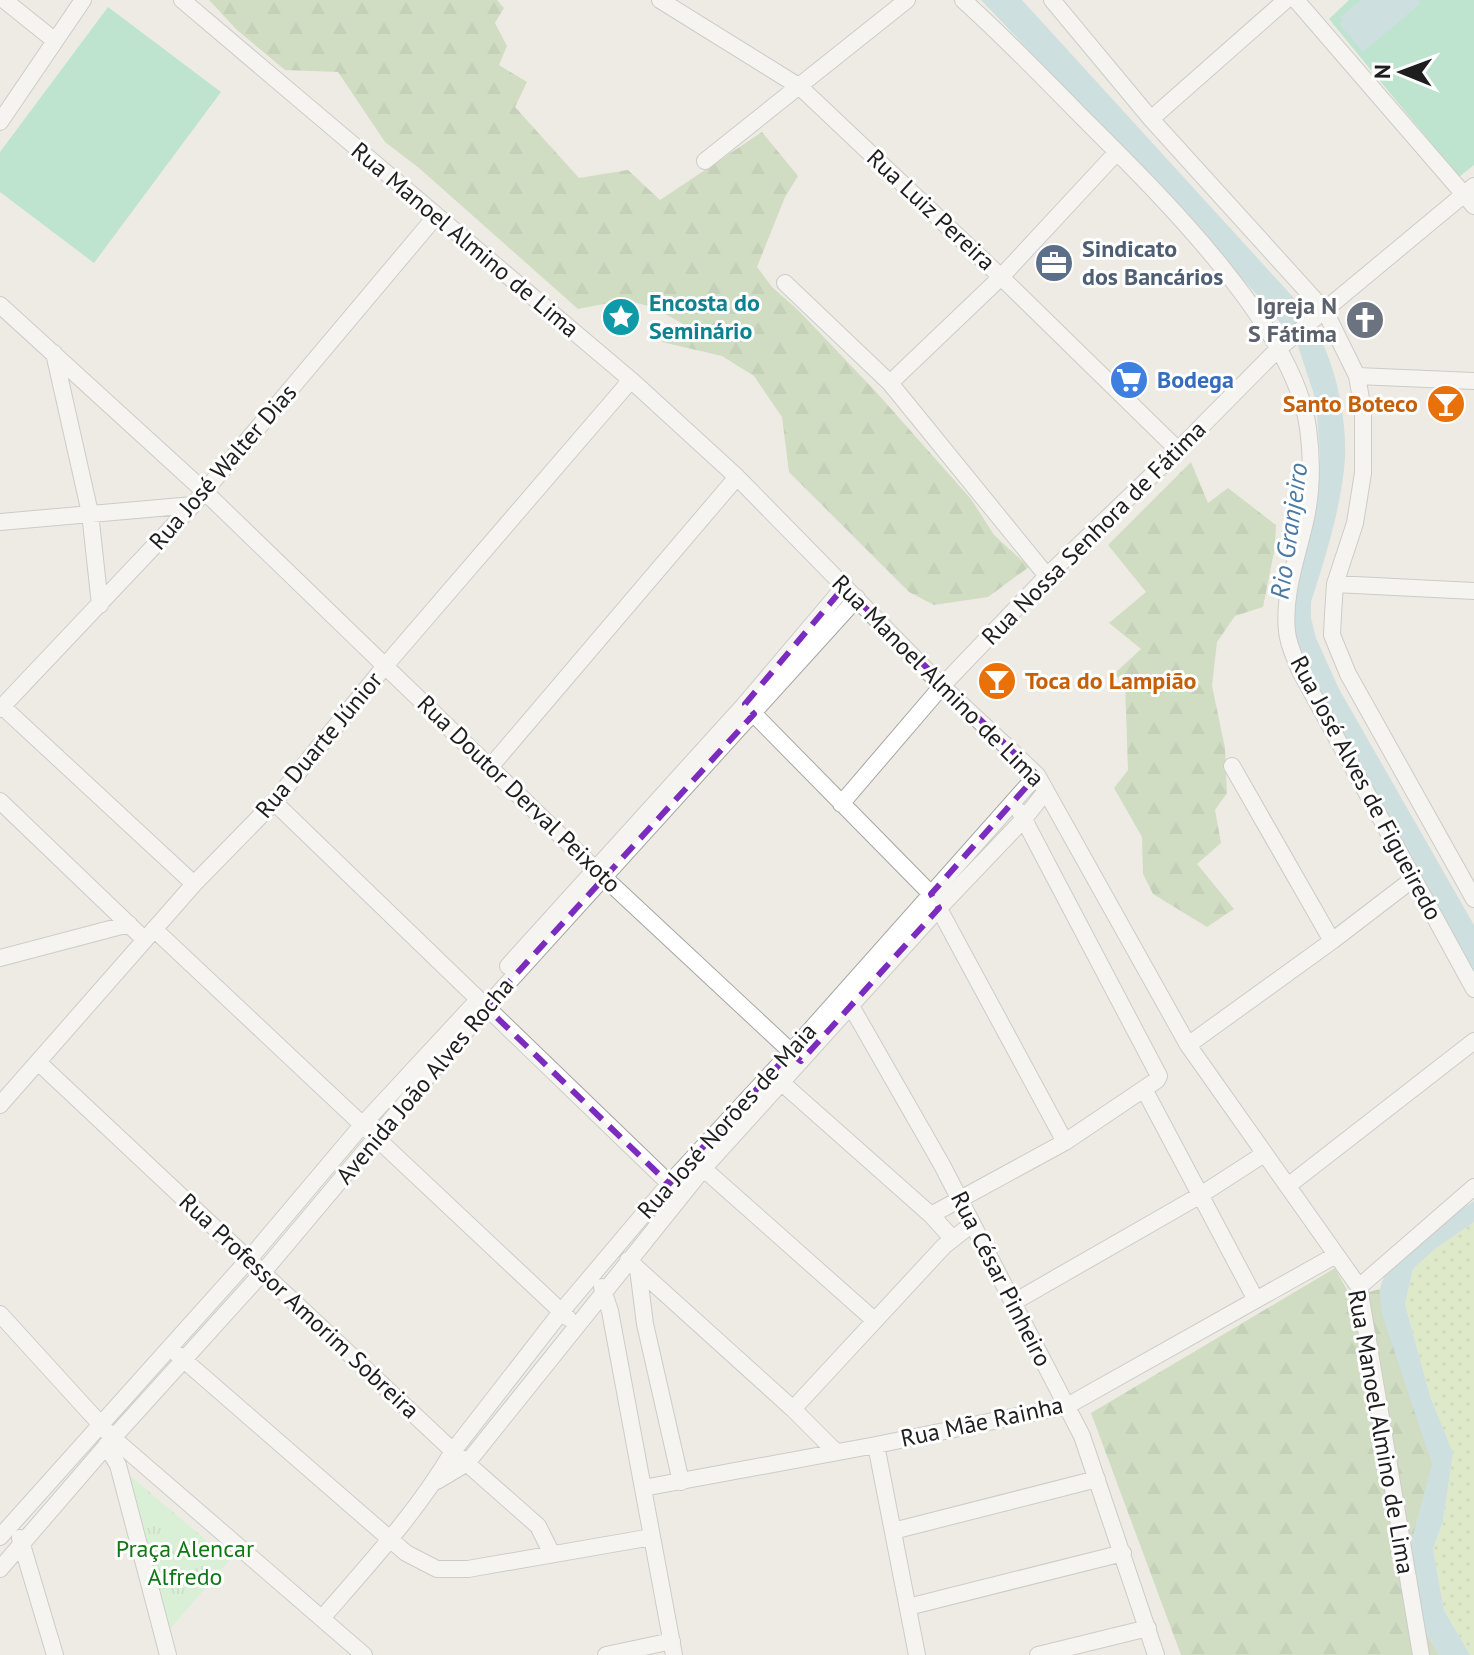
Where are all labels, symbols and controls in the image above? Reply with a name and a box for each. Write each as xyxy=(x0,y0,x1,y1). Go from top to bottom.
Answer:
north arrow xyxy=(1362,32,1442,112)
text: N xyxy=(1368,64,1396,79)
street label: Rua Manoel Almino de Lima xyxy=(345,135,586,344)
street label: Rua Luiz Pereira xyxy=(861,142,1002,277)
place label: Sindicato dos Bancários xyxy=(1082,233,1223,292)
office icon: Sindicato dos Bancários xyxy=(1033,242,1075,284)
place label: Encosta do Seminário xyxy=(649,287,760,346)
place label: Igreja N S Fátima xyxy=(1248,290,1337,349)
place icon: Encosta do Seminário xyxy=(600,296,642,338)
church icon: Igreja N S Fátima xyxy=(1344,299,1386,341)
supermarket icon: Bodega xyxy=(1108,359,1150,401)
place label: Bodega xyxy=(1157,364,1234,395)
street label: Rua José Walter Dias xyxy=(142,377,303,556)
bar icon: Santo Boteco xyxy=(1425,383,1467,425)
place label: Santo Boteco xyxy=(1283,388,1418,419)
street label: Rua Nossa Senhora de Fátima xyxy=(975,414,1212,651)
water label: Rio Granjeiro xyxy=(1263,460,1314,601)
street label: Rua Manoel Almino de Lima xyxy=(826,568,1051,793)
street label: Rua José Alves de Figueiredo xyxy=(1283,650,1449,925)
bar icon: Toca do Lampião xyxy=(976,660,1018,702)
street label: Rua Duarte Júnior xyxy=(248,665,389,824)
place label: Toca do Lampião xyxy=(1025,665,1197,696)
street label: Rua Doutor Derval Peixoto xyxy=(411,688,628,899)
street label: Avenida João Alves Rocha xyxy=(329,971,520,1190)
street label: Rua José Norões de Maia xyxy=(630,1016,823,1225)
street label: Rua Professor Amorim Sobreira xyxy=(173,1186,426,1425)
street label: Rua César Pinheiro xyxy=(944,1186,1059,1372)
street label: Rua Manoel Almino de Lima xyxy=(1341,1287,1422,1576)
street label: Rua Mãe Rainha xyxy=(898,1389,1066,1454)
park label: Praça Alencar Alfredo xyxy=(116,1533,254,1592)

